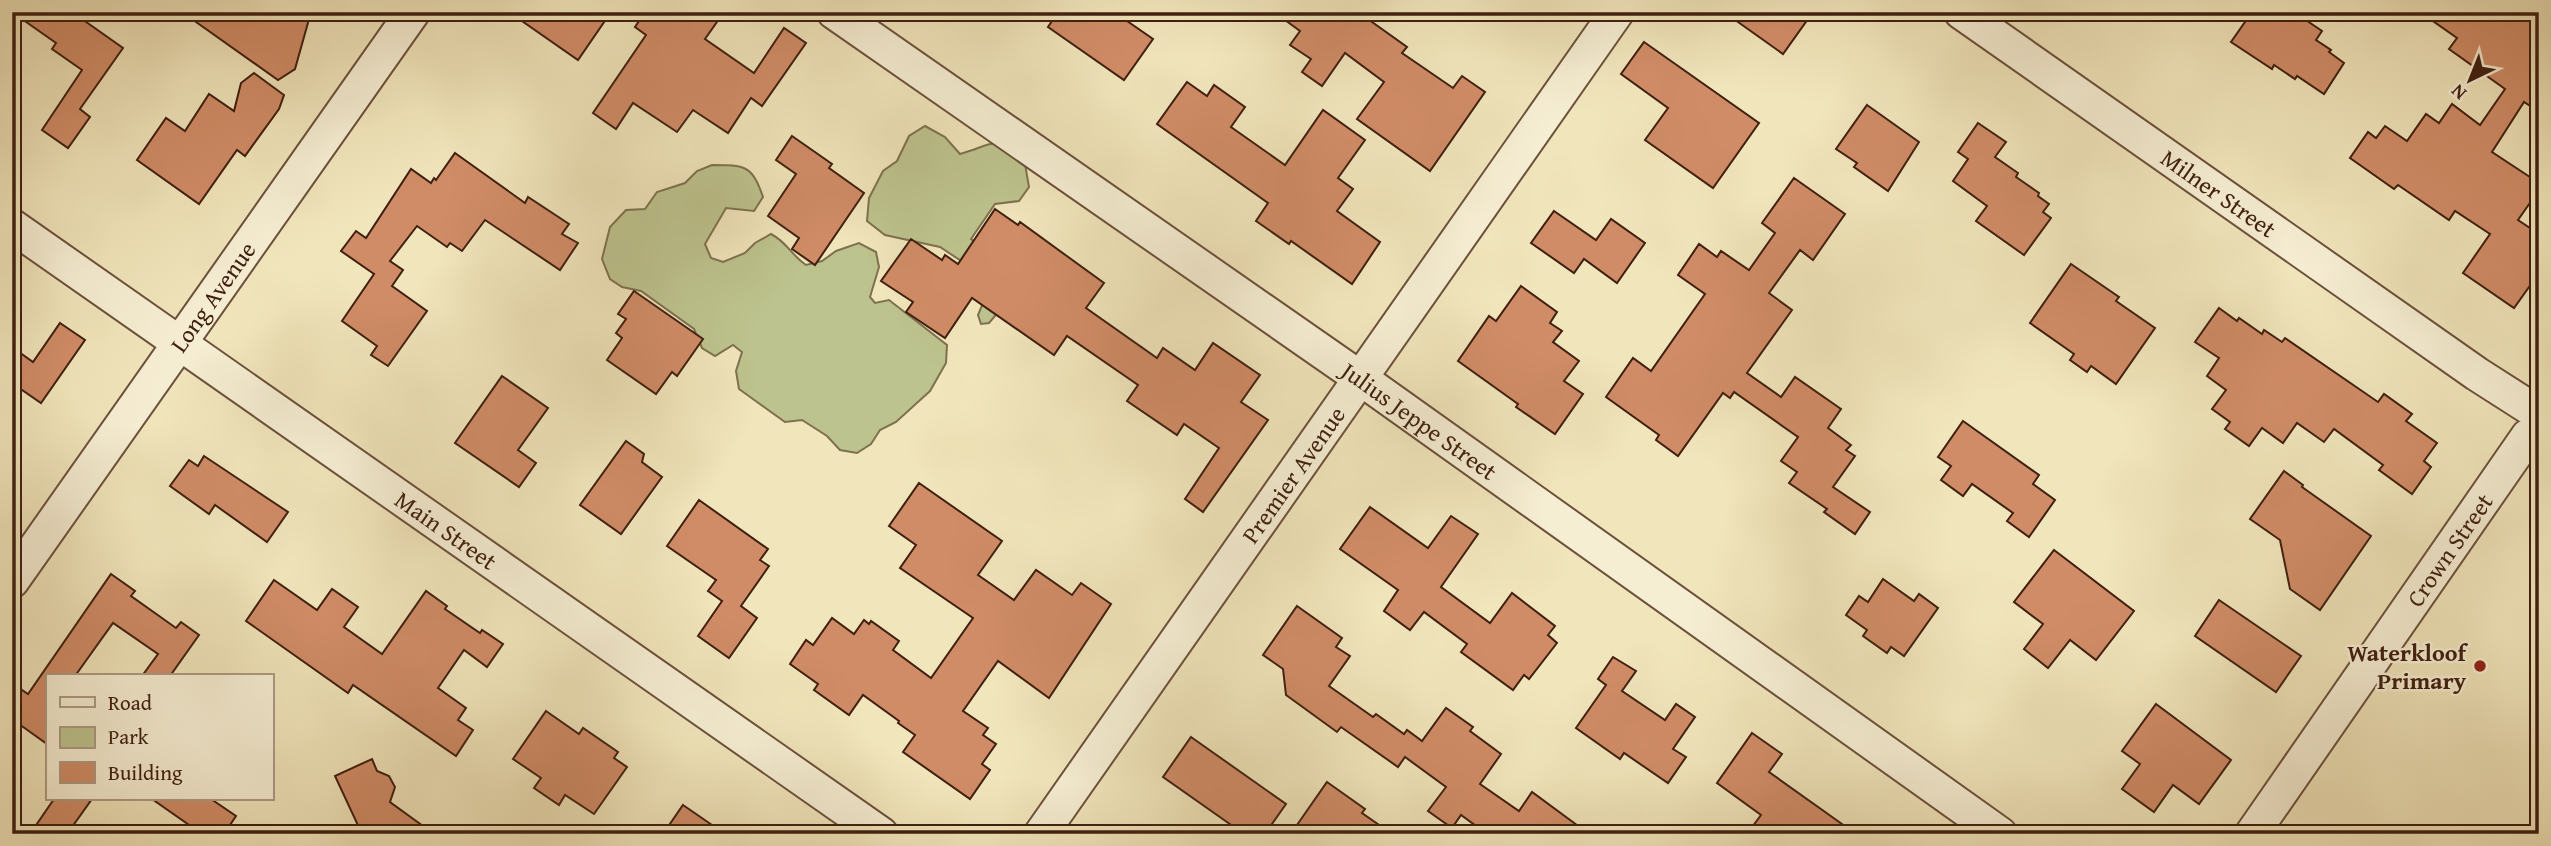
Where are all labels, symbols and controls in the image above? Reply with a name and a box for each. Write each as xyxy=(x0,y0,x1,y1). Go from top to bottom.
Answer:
north arrow xyxy=(2436,46,2506,116)
text: N xyxy=(2444,78,2473,107)
street label: Milner Street xyxy=(2154,140,2284,246)
street label: Long Avenue xyxy=(161,234,264,359)
street label: Julius Jeppe Street xyxy=(1332,351,1505,488)
street label: Premier Avenue xyxy=(1233,399,1353,550)
street label: Main Street xyxy=(388,482,505,578)
street label: Crown Street xyxy=(2397,485,2501,613)
place label: Waterkloof Primary xyxy=(2347,635,2469,698)
marker: Waterkloof Primary xyxy=(2472,658,2488,674)
legend xyxy=(46,674,273,800)
text: Road xyxy=(108,687,153,718)
text: Park xyxy=(108,721,149,752)
text: Building xyxy=(108,757,183,788)

